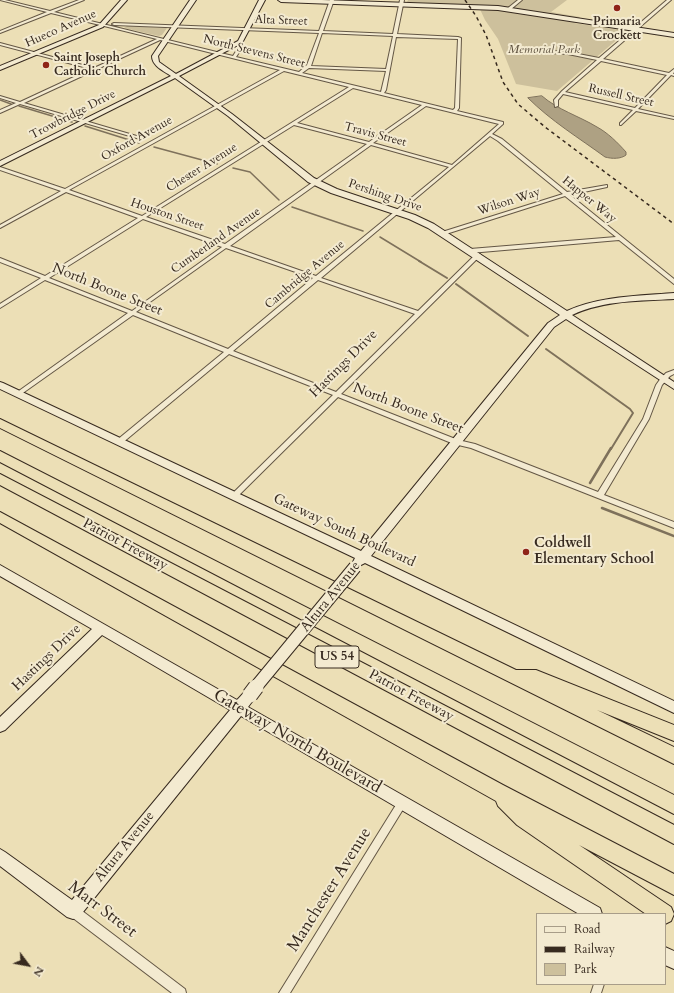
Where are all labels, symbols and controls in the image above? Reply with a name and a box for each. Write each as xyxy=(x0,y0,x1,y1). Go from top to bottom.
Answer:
marker: Primaria Crockett xyxy=(612,3,622,13)
street label: Hueco Avenue xyxy=(23,7,99,51)
street label: Alta Street xyxy=(254,13,308,29)
place label: Primaria Crockett xyxy=(593,15,641,43)
street label: North Stevens Street xyxy=(202,32,306,72)
park label: Memorial Park xyxy=(508,43,580,57)
place label: Saint Joseph Catholic Church xyxy=(54,51,146,79)
marker: Saint Joseph Catholic Church xyxy=(41,60,51,70)
street label: Russell Street xyxy=(587,81,655,111)
street label: Trowbridge Drive xyxy=(28,87,118,143)
street label: Oxford Avenue xyxy=(99,113,175,165)
street label: Travis Street xyxy=(342,120,408,150)
street label: Chester Avenue xyxy=(164,140,240,196)
street label: Happer Way xyxy=(559,174,619,226)
street label: Pershing Drive xyxy=(346,177,424,215)
street label: Wilson Way xyxy=(476,185,542,219)
street label: Houston Street xyxy=(129,196,205,234)
street label: Cumberland Avenue xyxy=(169,205,263,277)
street label: Cambridge Avenue xyxy=(262,238,348,312)
street label: North Boone Street xyxy=(50,260,164,320)
street label: Hastings Drive xyxy=(307,327,381,401)
street label: North Boone Street xyxy=(350,380,466,438)
street label: Gateway South Boulevard xyxy=(270,491,418,571)
street label: Patriot Freeway xyxy=(80,516,170,574)
place label: Coldwell Elementary School xyxy=(534,536,654,568)
marker: Coldwell Elementary School xyxy=(521,547,531,557)
street label: Altura Avenue xyxy=(297,558,365,636)
street label: Hastings Drive xyxy=(9,621,85,695)
road number: US 54 xyxy=(315,646,359,668)
street label: Patriot Freeway xyxy=(366,667,456,725)
street label: Gateway North Boulevard xyxy=(209,685,385,799)
street label: Altura Avenue xyxy=(91,808,159,886)
street label: Manchester Avenue xyxy=(284,824,376,956)
street label: Marr Street xyxy=(63,877,141,943)
legend xyxy=(536,913,666,985)
text: Road xyxy=(574,921,600,937)
text: Railway xyxy=(574,941,615,957)
north arrow xyxy=(8,945,48,985)
text: Park xyxy=(574,961,597,977)
text: N xyxy=(30,964,47,980)

